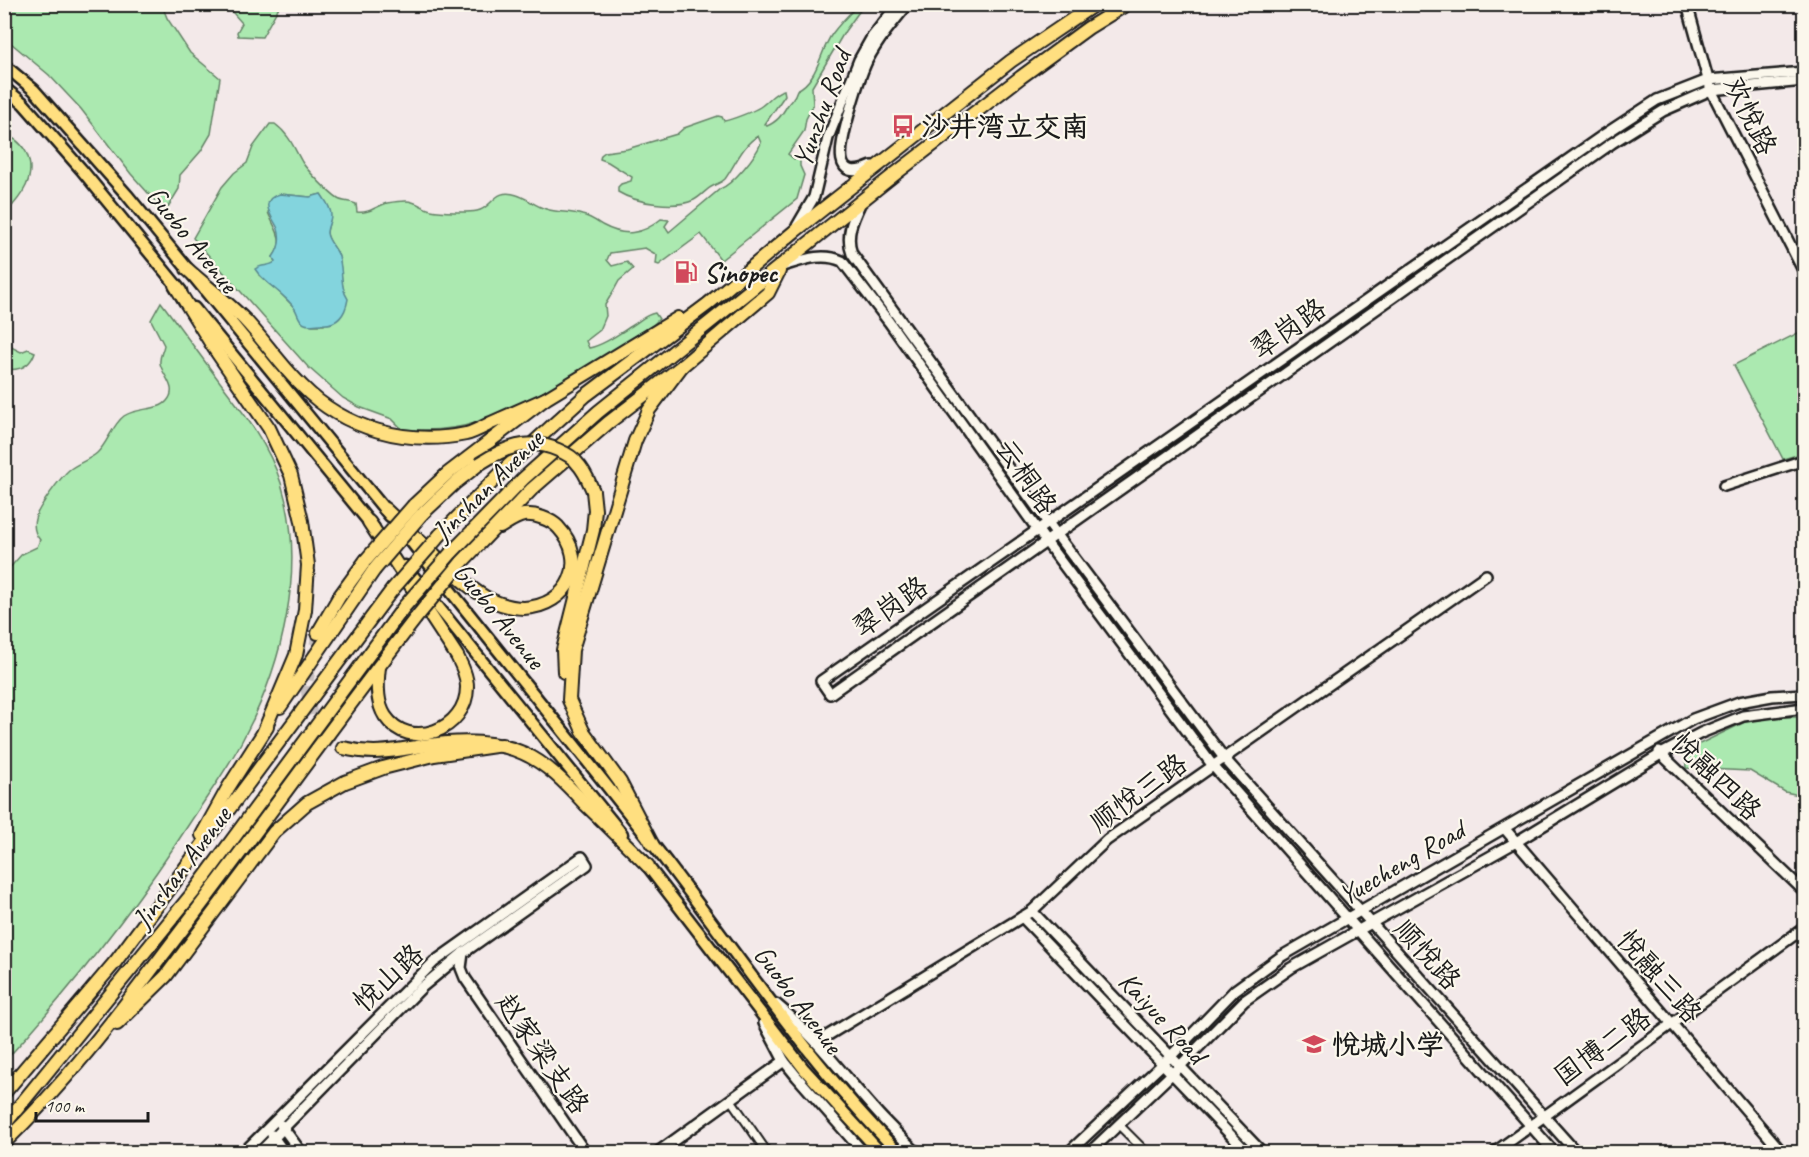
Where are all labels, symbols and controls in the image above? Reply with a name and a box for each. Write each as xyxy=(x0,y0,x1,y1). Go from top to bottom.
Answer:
street label: Yunzhu Road xyxy=(784,41,860,171)
street label: 欢悦路 xyxy=(1716,70,1785,161)
place label: 沙井湾立交南 xyxy=(921,109,1089,144)
bus stop icon: 沙井湾立交南 xyxy=(890,113,916,139)
street label: Guobo Avenue xyxy=(139,179,247,301)
place label: Sinopec xyxy=(704,255,779,290)
fuel station icon: Sinopec xyxy=(673,259,699,285)
street label: 翠岗路 xyxy=(1244,290,1333,367)
street label: Jinshan Avenue xyxy=(423,421,552,550)
street label: 云桐路 xyxy=(988,432,1065,521)
street label: Guobo Avenue xyxy=(446,555,554,677)
street label: 翠岗路 xyxy=(846,568,935,645)
street label: 悦融四路 xyxy=(1664,725,1769,828)
street label: 顺悦三路 xyxy=(1083,745,1194,839)
street label: Jinshan Avenue xyxy=(123,798,240,937)
street label: Yuecheng Road xyxy=(1332,810,1474,913)
street label: 顺悦路 xyxy=(1387,911,1469,997)
street label: 悦融三路 xyxy=(1610,923,1710,1030)
street label: 悦山路 xyxy=(346,936,431,1019)
street label: Guobo Avenue xyxy=(746,938,852,1062)
street label: Kaiyue Road xyxy=(1111,964,1217,1074)
street label: 赵家梁支路 xyxy=(488,986,597,1121)
street label: 国博二路 xyxy=(1547,999,1658,1093)
place label: 悦城小学 xyxy=(1332,1027,1444,1062)
school or university icon: 悦城小学 xyxy=(1301,1031,1327,1057)
scale bar xyxy=(36,1085,148,1123)
text: 100 m xyxy=(45,1095,86,1117)

